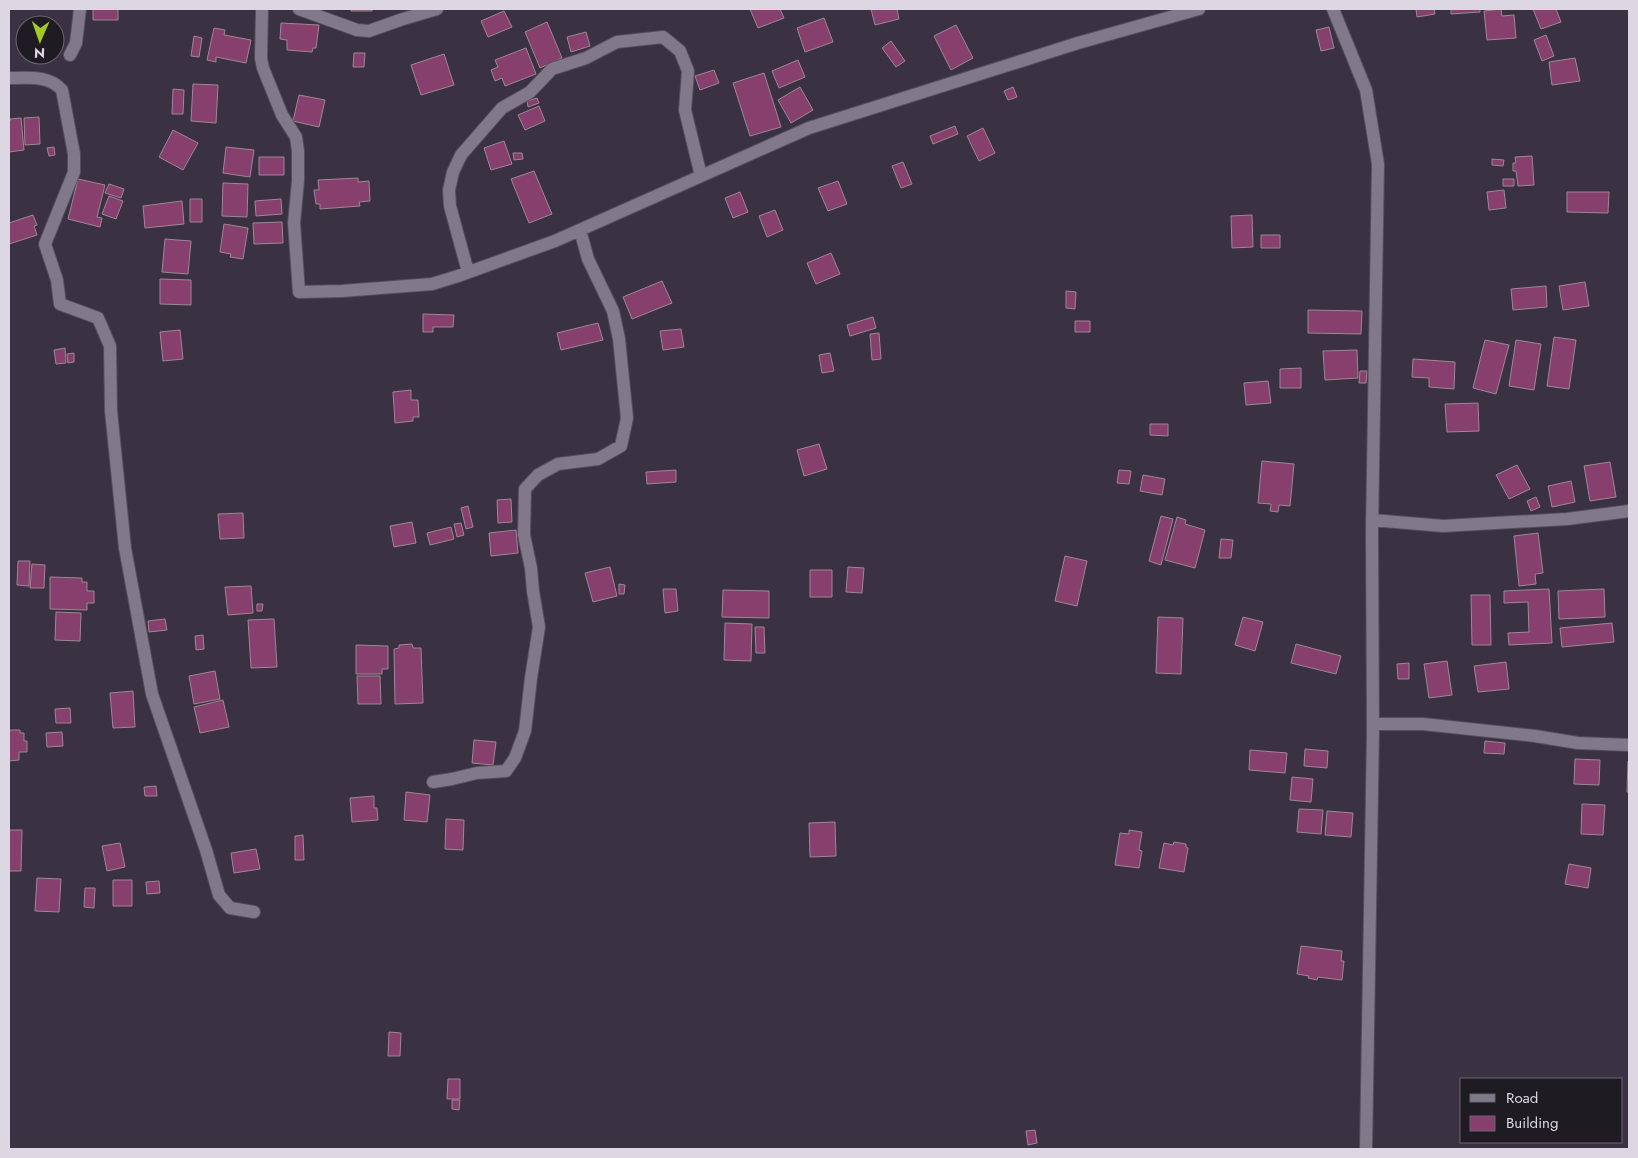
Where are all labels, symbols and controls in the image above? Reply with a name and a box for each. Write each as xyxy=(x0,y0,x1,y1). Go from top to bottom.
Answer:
north arrow xyxy=(15,15,65,65)
text: N xyxy=(34,43,45,63)
legend xyxy=(1460,1078,1623,1143)
text: Road xyxy=(1506,1087,1538,1109)
text: Building xyxy=(1506,1112,1558,1134)

